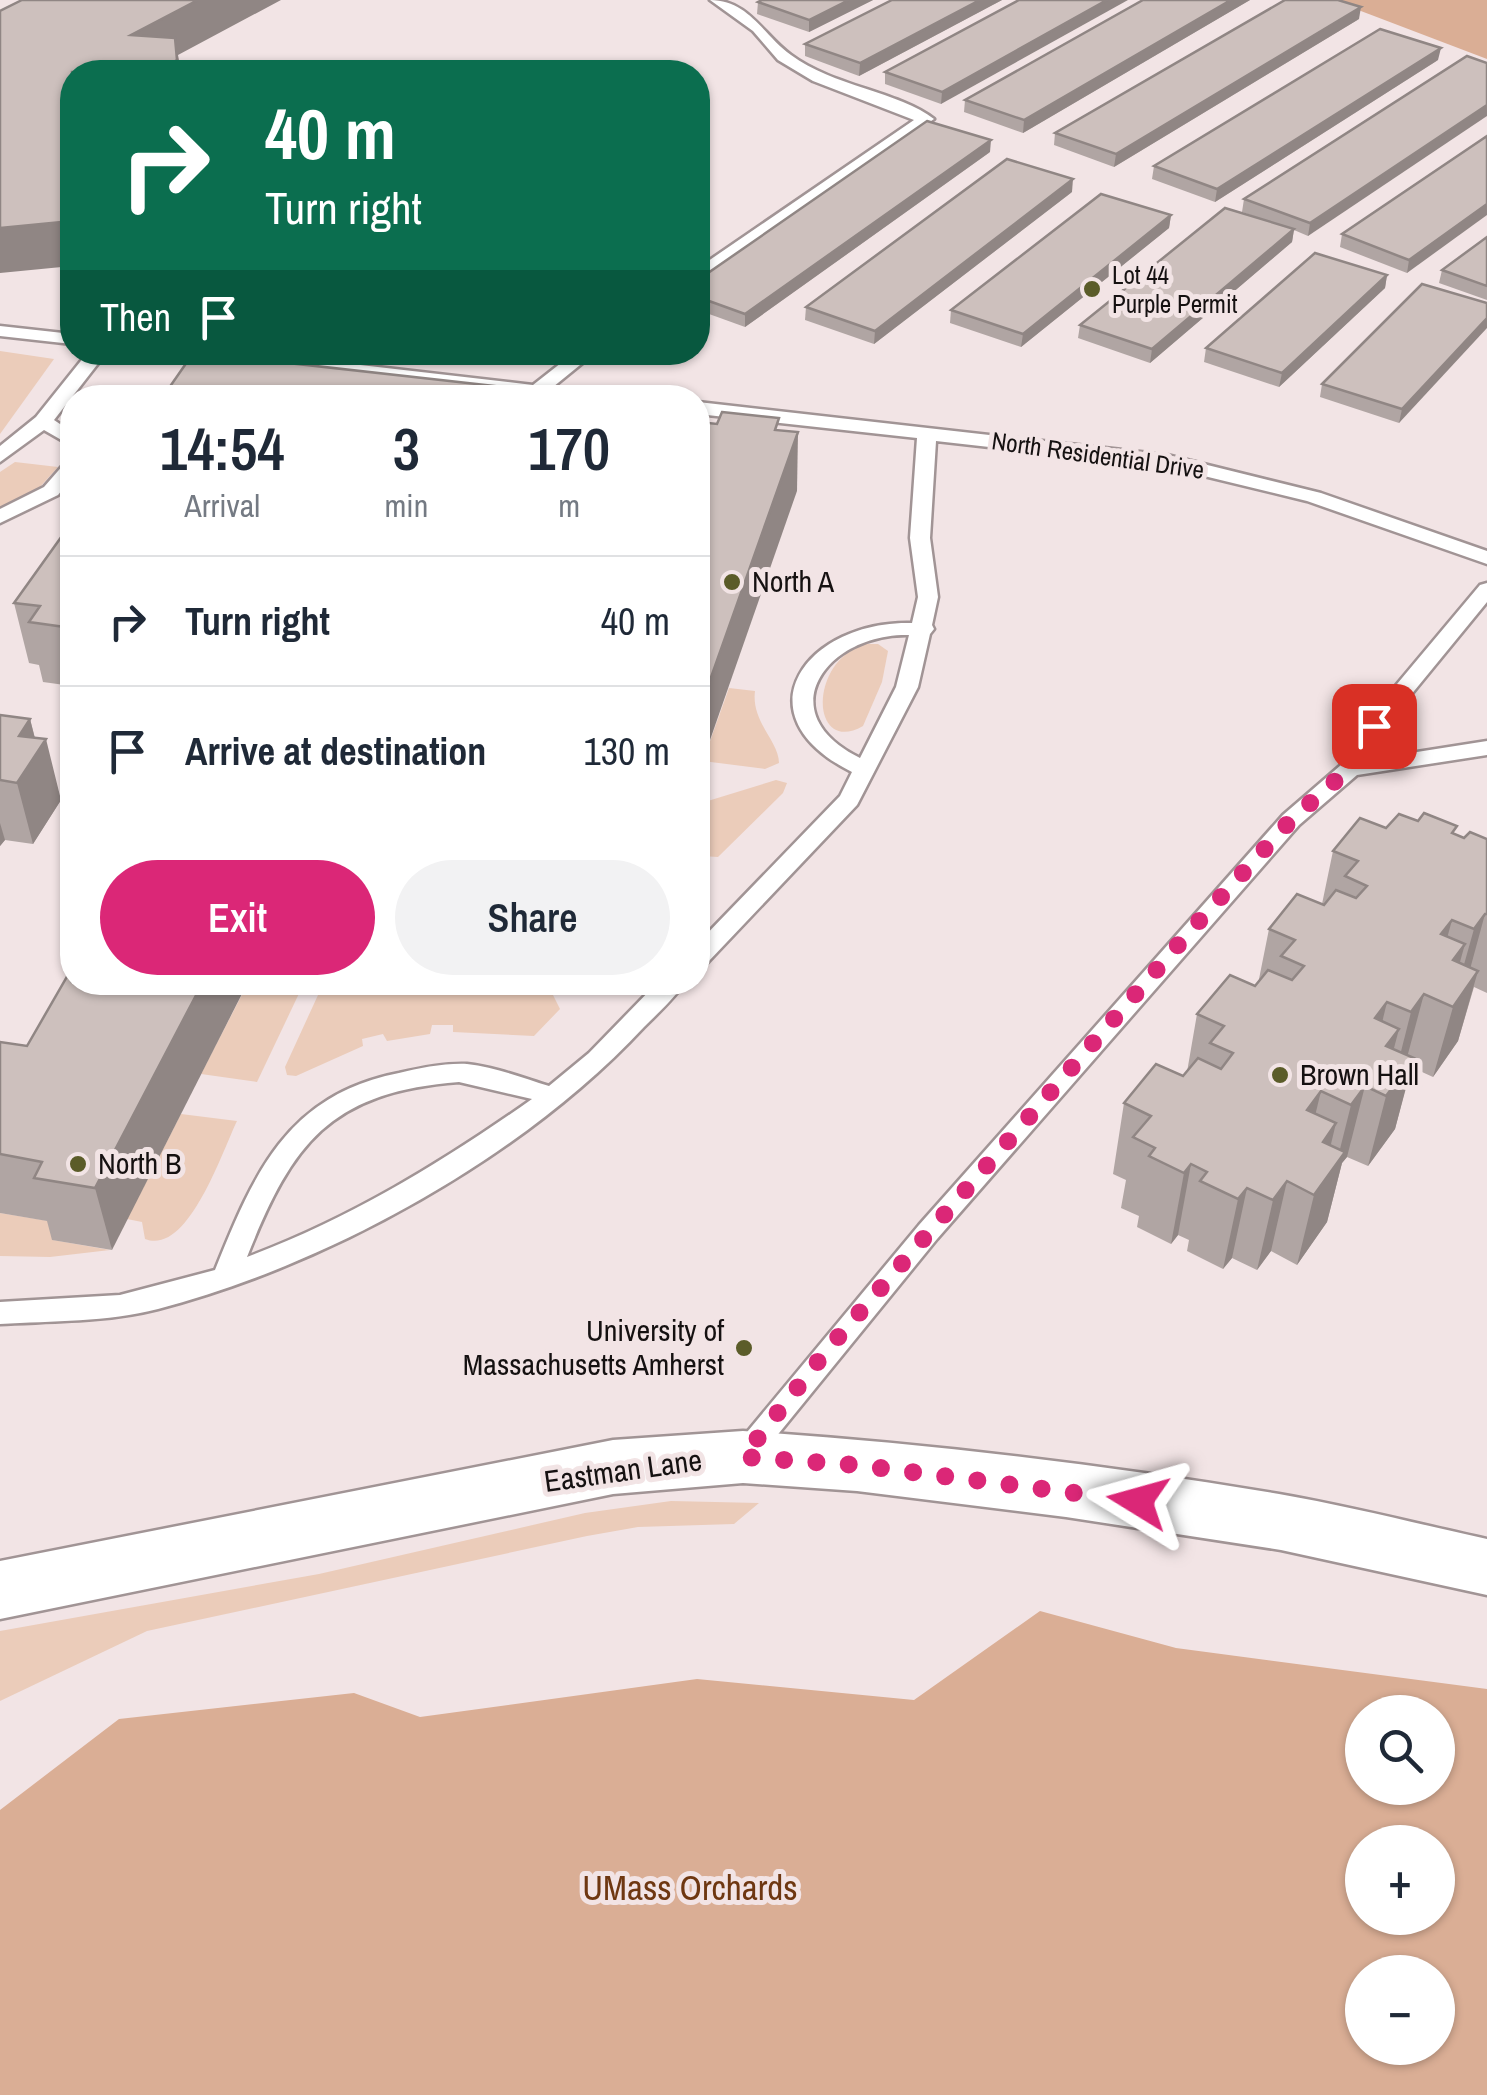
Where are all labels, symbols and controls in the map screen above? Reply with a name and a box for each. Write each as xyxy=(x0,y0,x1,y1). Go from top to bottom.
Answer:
text: 40 m xyxy=(265,87,396,181)
icon: right xyxy=(100,100,230,230)
text: Turn right xyxy=(265,177,422,238)
place label: Lot 44 Purple Permit xyxy=(1112,258,1238,321)
marker: Lot 44 Purple Permit xyxy=(1081,278,1103,300)
icon: arrive xyxy=(191,290,246,345)
text: Then xyxy=(100,292,171,343)
text: 14:54 xyxy=(160,408,285,489)
text: 3 xyxy=(393,408,420,489)
text: 170 xyxy=(528,408,610,489)
street label: North Residential Drive xyxy=(990,423,1206,487)
text: Arrival xyxy=(184,484,260,527)
text: min xyxy=(385,484,428,527)
text: m xyxy=(558,484,580,527)
place label: North A xyxy=(752,561,835,601)
marker: North A xyxy=(721,571,743,593)
icon: right xyxy=(100,594,155,649)
text: Turn right xyxy=(185,596,330,647)
text: 40 m xyxy=(601,596,670,647)
pin xyxy=(1332,684,1417,769)
icon: arrive xyxy=(1347,699,1402,754)
icon: arrive xyxy=(100,724,155,779)
text: Arrive at destination xyxy=(185,726,486,777)
text: 130 m xyxy=(583,726,670,777)
button: Exit xyxy=(100,860,375,975)
button: Share xyxy=(395,860,670,975)
place label: Brown Hall xyxy=(1300,1054,1419,1094)
marker: Brown Hall xyxy=(1269,1064,1291,1086)
place label: North B xyxy=(98,1143,181,1183)
marker: North B xyxy=(67,1153,89,1175)
place label: University of Massachusetts Amherst xyxy=(463,1310,724,1384)
marker: University of Massachusetts Amherst xyxy=(733,1337,755,1359)
street label: Eastman Lane xyxy=(542,1439,704,1501)
position arrow xyxy=(1086,1449,1190,1553)
map controls xyxy=(1345,1695,1455,2065)
button: search xyxy=(1345,1695,1455,1805)
button: + xyxy=(1345,1825,1455,1935)
park label: UMass Orchards xyxy=(582,1864,798,1911)
button: − xyxy=(1345,1955,1455,2065)

